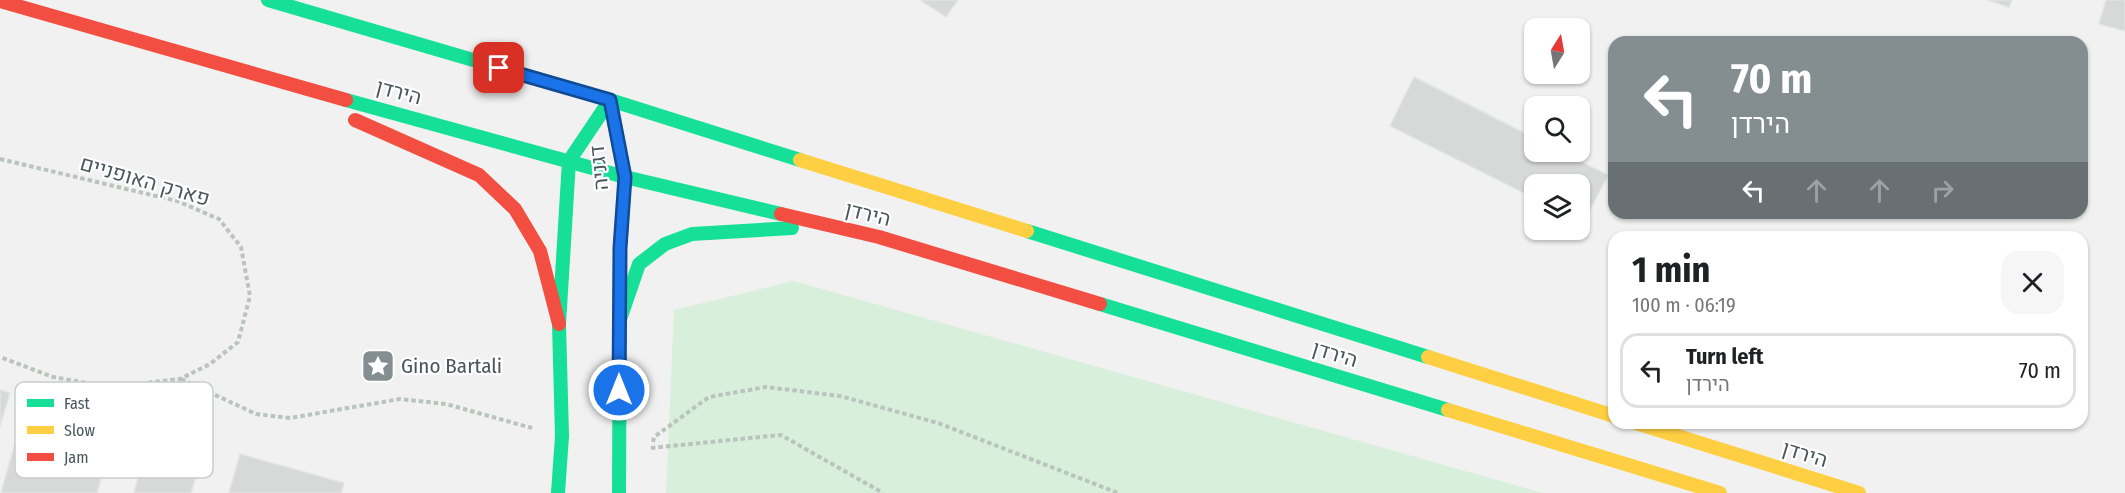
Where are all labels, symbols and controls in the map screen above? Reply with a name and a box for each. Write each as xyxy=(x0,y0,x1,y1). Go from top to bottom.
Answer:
north arrow xyxy=(1524,18,1590,84)
map controls xyxy=(1524,18,1590,240)
pin xyxy=(473,42,524,93)
icon: arrive xyxy=(482,51,515,84)
text: 70 m xyxy=(1731,54,1812,104)
icon: left xyxy=(1632,60,1710,138)
street label: הירדן xyxy=(373,73,425,111)
button: search xyxy=(1524,96,1590,162)
text: הירדן xyxy=(1731,108,1790,140)
street label: דגניה xyxy=(584,144,614,192)
street label: פארק האופניים xyxy=(77,150,213,212)
button: layers xyxy=(1524,174,1590,240)
icon: left xyxy=(1737,174,1770,207)
icon: ahead xyxy=(1800,174,1833,207)
icon: ahead xyxy=(1863,174,1896,207)
icon: right xyxy=(1926,174,1959,207)
street label: הירדן xyxy=(843,196,893,232)
text: 1 min xyxy=(1632,248,1710,292)
button: close xyxy=(2001,251,2064,314)
text: 100 m · 06:19 xyxy=(1632,293,1736,317)
street label: הירדן xyxy=(1309,335,1361,373)
text: Turn left xyxy=(1686,343,1764,370)
place icon: Gino Bartali xyxy=(360,348,396,384)
place label: Gino Bartali xyxy=(401,353,502,379)
icon: left xyxy=(1635,354,1668,387)
text: 70 m xyxy=(2019,357,2061,384)
position arrow xyxy=(587,358,651,422)
text: הירדן xyxy=(1686,372,1730,396)
legend xyxy=(15,382,213,478)
text: Fast xyxy=(64,394,91,413)
text: Slow xyxy=(64,421,95,440)
street label: הירדן xyxy=(1779,435,1831,473)
text: Jam xyxy=(64,448,89,467)

